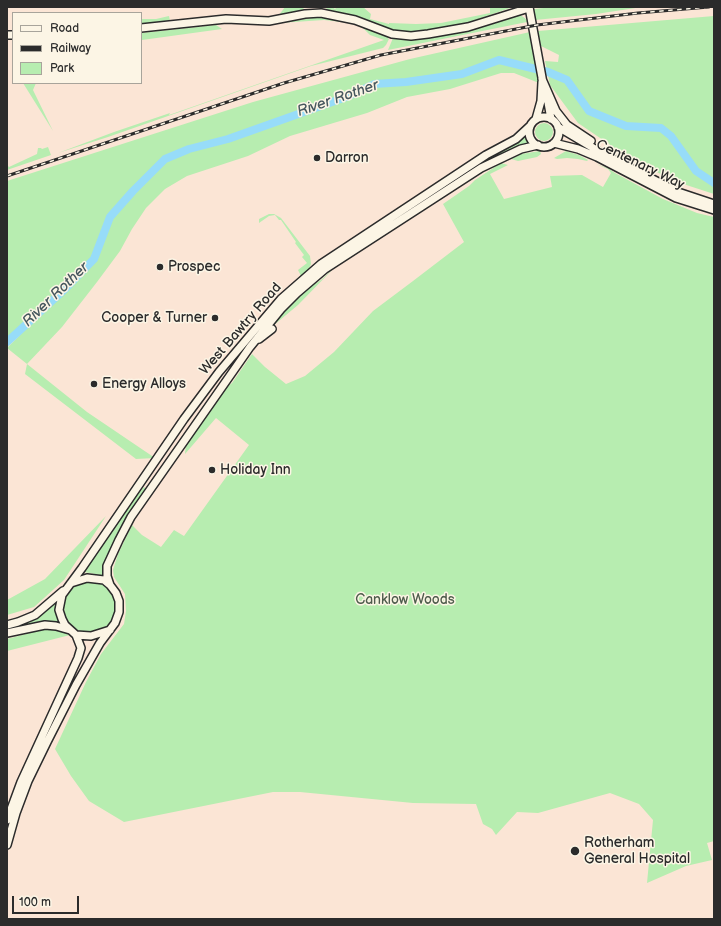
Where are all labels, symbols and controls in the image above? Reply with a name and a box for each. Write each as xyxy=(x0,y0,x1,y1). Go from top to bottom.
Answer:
legend xyxy=(12,12,142,84)
text: Road xyxy=(50,21,79,36)
text: Railway xyxy=(50,41,91,56)
text: Park xyxy=(50,61,74,76)
water label: River Rother xyxy=(295,77,381,121)
street label: Centenary Way xyxy=(593,136,687,194)
place label: Darron xyxy=(325,150,369,166)
marker: Darron xyxy=(312,153,322,163)
water label: River Rother xyxy=(19,259,93,331)
place label: Prospec xyxy=(168,259,220,275)
marker: Prospec xyxy=(155,262,165,272)
street label: West Bawtry Road xyxy=(197,280,285,378)
place label: Cooper & Turner xyxy=(101,310,207,326)
marker: Cooper & Turner xyxy=(210,313,220,323)
place label: Energy Alloys xyxy=(102,376,186,392)
marker: Energy Alloys xyxy=(89,379,99,389)
place label: Holiday Inn xyxy=(220,462,291,478)
marker: Holiday Inn xyxy=(207,465,217,475)
park label: Canklow Woods xyxy=(355,592,455,608)
place label: Rotherham General Hospital xyxy=(584,835,690,868)
marker: Rotherham General Hospital xyxy=(569,845,581,857)
scale bar xyxy=(14,888,81,914)
text: 100 m xyxy=(19,895,51,910)

